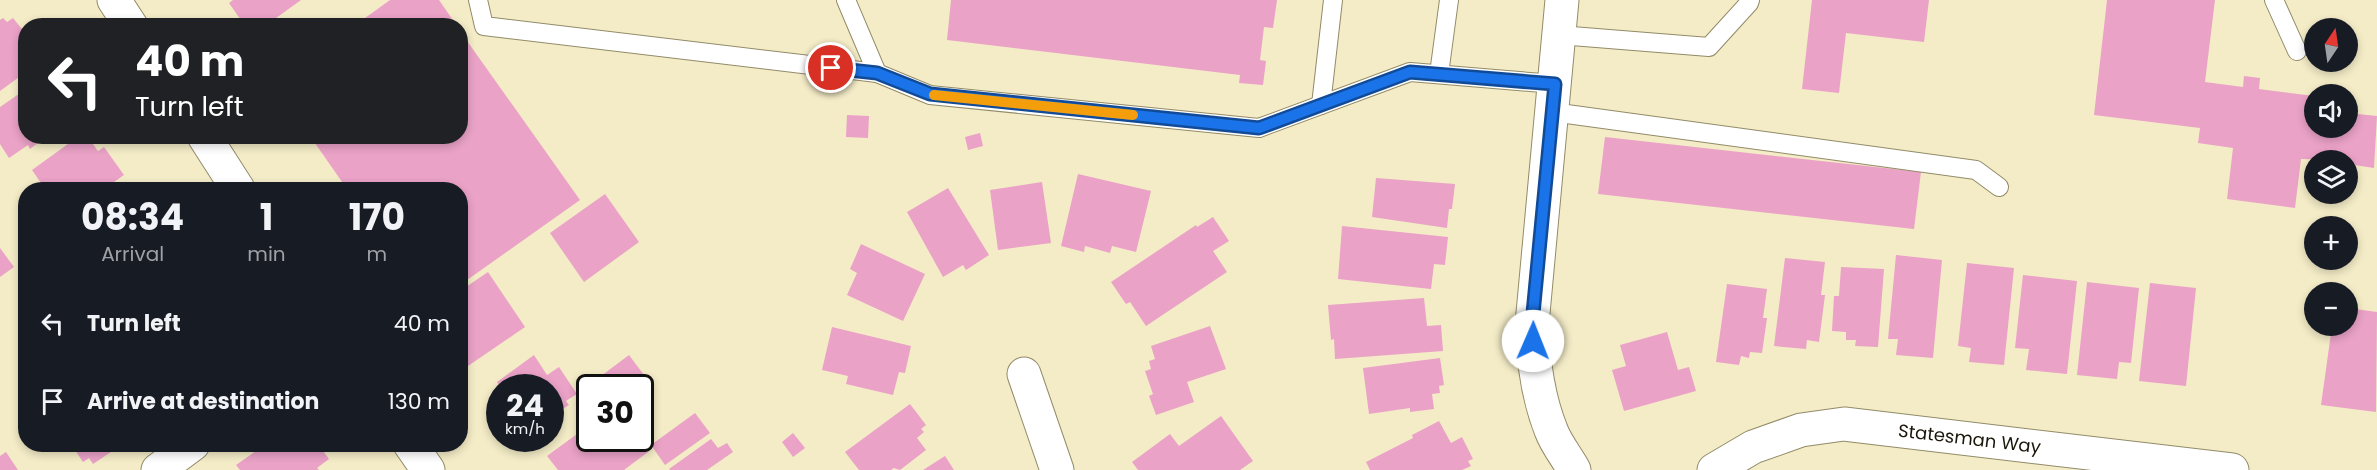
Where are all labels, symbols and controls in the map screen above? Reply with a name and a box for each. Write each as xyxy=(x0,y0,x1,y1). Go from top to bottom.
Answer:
north arrow xyxy=(2304,18,2358,72)
map controls xyxy=(2304,18,2358,336)
text: 40 m xyxy=(135,32,244,91)
icon: left xyxy=(36,42,114,120)
pin xyxy=(805,42,856,93)
icon: arrive xyxy=(814,51,847,84)
button: sound xyxy=(2304,84,2358,138)
text: Turn left xyxy=(135,88,244,125)
button: layers xyxy=(2304,150,2358,204)
text: 08:34 xyxy=(81,192,184,243)
text: 1 xyxy=(260,192,273,243)
text: 170 xyxy=(349,192,405,243)
button: + xyxy=(2304,216,2358,270)
text: Arrival xyxy=(101,240,164,268)
text: min xyxy=(247,240,286,268)
text: m xyxy=(366,240,387,268)
button: − xyxy=(2304,282,2358,336)
icon: left xyxy=(36,307,69,340)
text: Turn left xyxy=(87,308,181,339)
text: 40 m xyxy=(394,308,450,339)
position arrow xyxy=(1501,309,1565,373)
speed limit sign: 30 xyxy=(576,374,654,452)
text: 24 xyxy=(506,384,544,427)
icon: arrive xyxy=(36,385,69,418)
text: Arrive at destination xyxy=(87,386,319,417)
text: 130 m xyxy=(388,386,450,417)
text: km/h xyxy=(505,418,545,439)
street label: Statesman Way xyxy=(1897,418,2042,459)

